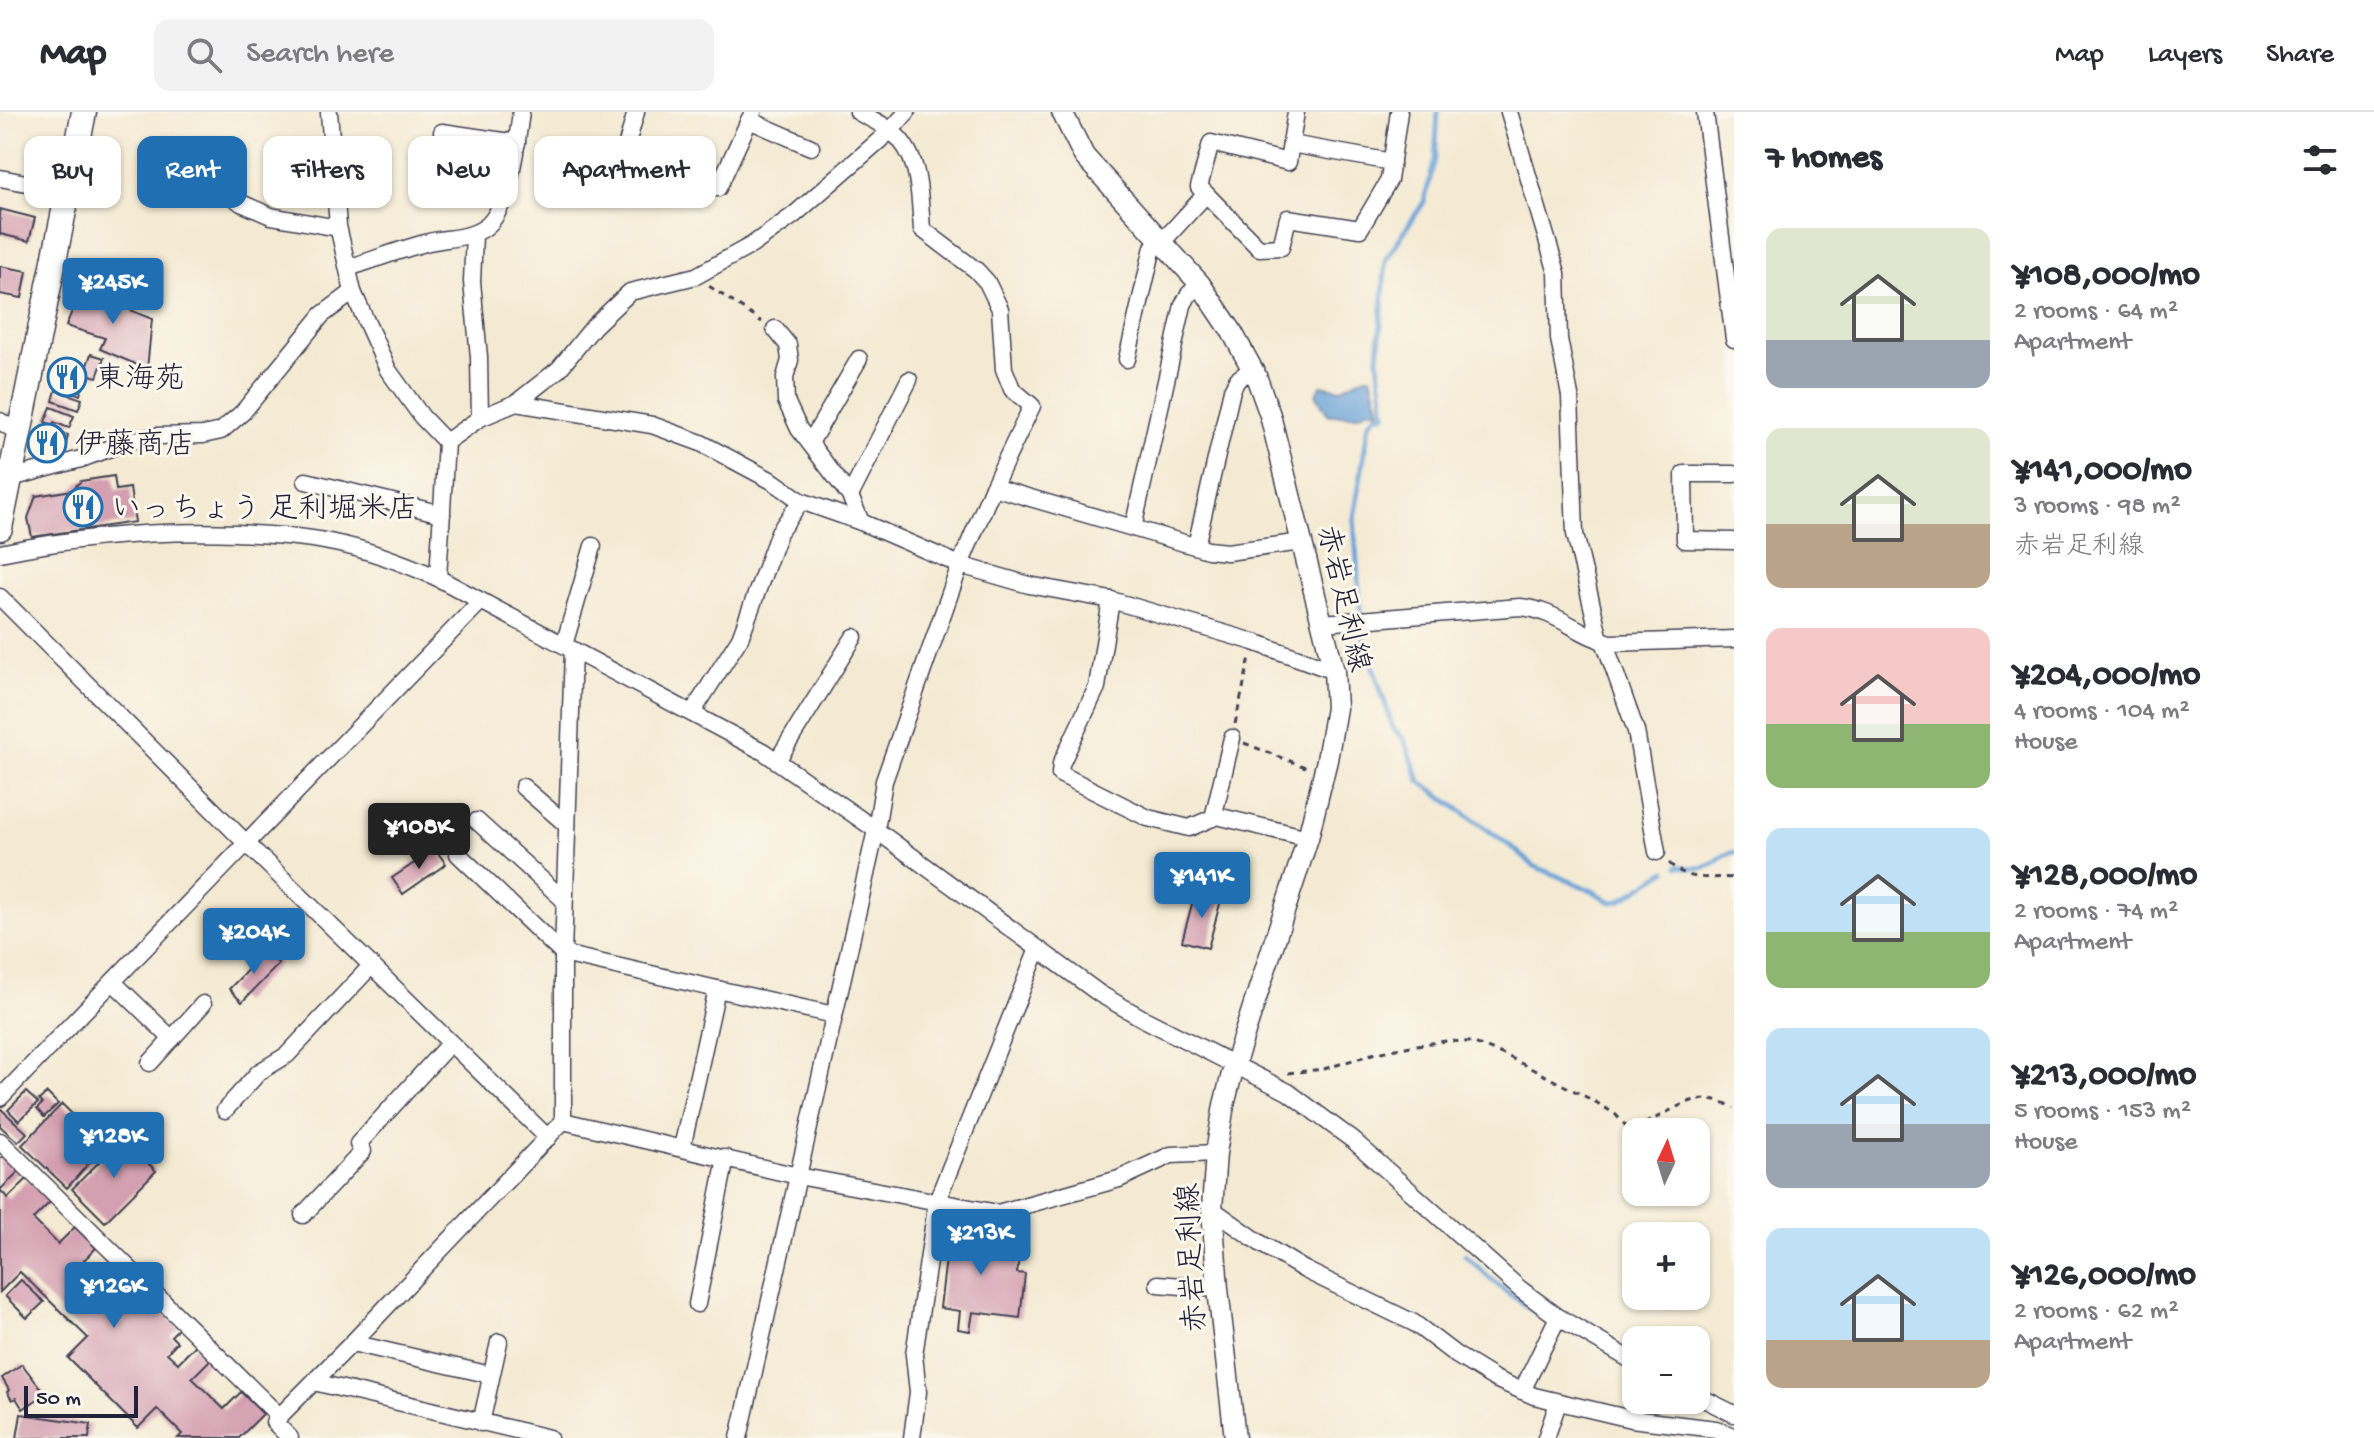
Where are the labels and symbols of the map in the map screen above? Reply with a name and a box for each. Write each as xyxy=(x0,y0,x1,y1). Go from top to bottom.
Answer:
pin: ¥245K xyxy=(57,258,169,326)
restaurant icon: 東海苑 xyxy=(46,356,88,398)
place label: 東海苑 xyxy=(95,362,185,399)
restaurant icon: 伊藤商店 xyxy=(26,422,68,464)
place label: 伊藤商店 xyxy=(75,428,195,465)
restaurant icon: いっちょう 足利堀米店 xyxy=(62,486,104,528)
place label: いっちょう 足利堀米店 xyxy=(111,492,418,529)
street label: 赤岩足利線 xyxy=(1307,522,1376,676)
pin: ¥108K xyxy=(363,803,475,871)
pin: ¥141K xyxy=(1146,852,1258,920)
pin: ¥204K xyxy=(198,908,310,976)
pin: ¥128K xyxy=(58,1112,170,1180)
north arrow xyxy=(1622,1118,1710,1206)
street label: 赤岩足利線 xyxy=(1171,1182,1216,1334)
pin: ¥213K xyxy=(925,1209,1037,1277)
pin: ¥126K xyxy=(58,1262,170,1330)
scale bar xyxy=(24,1382,138,1418)

